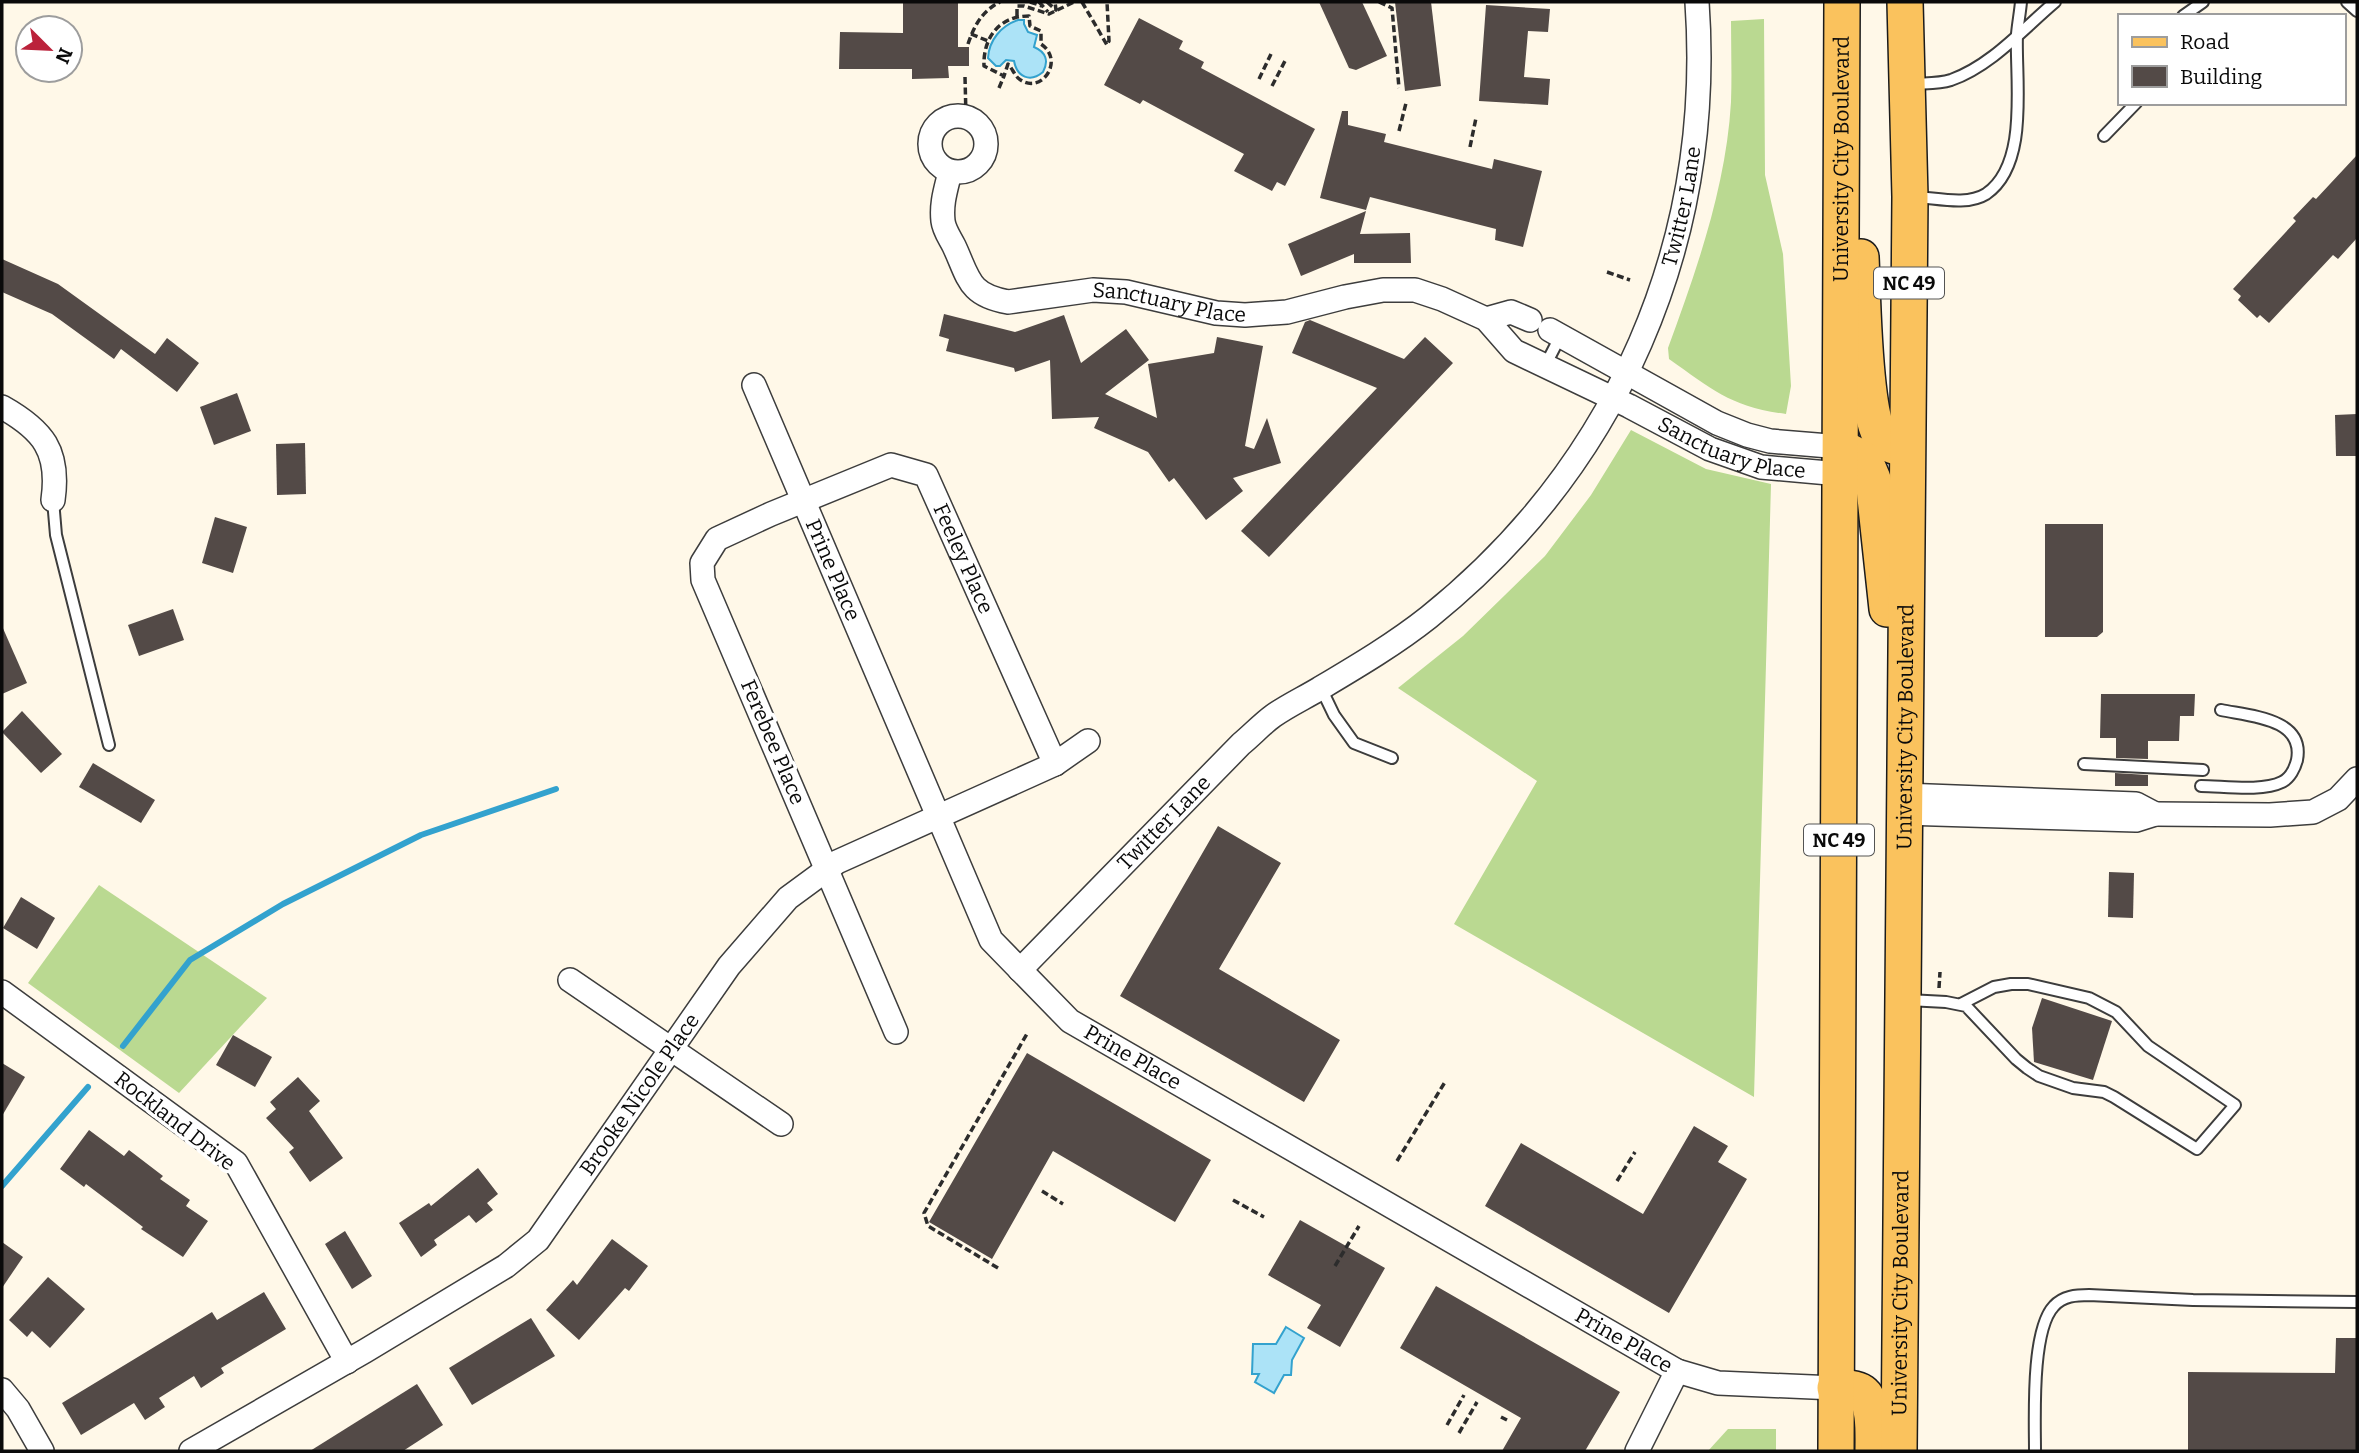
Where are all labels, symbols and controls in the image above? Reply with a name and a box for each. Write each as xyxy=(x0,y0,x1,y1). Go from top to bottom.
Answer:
north arrow xyxy=(14,14,84,84)
legend xyxy=(2118,14,2345,105)
text: Road xyxy=(2180,29,2229,55)
street label: University City Boulevard xyxy=(1828,36,1855,282)
text: N xyxy=(50,44,78,67)
text: Building xyxy=(2180,64,2263,90)
street label: Twitter Lane xyxy=(1656,145,1706,270)
road number: NC 49 xyxy=(1874,268,1944,298)
street label: Sanctuary Place xyxy=(1092,277,1247,328)
street label: Sanctuary Place xyxy=(1654,411,1807,484)
street label: Feeley Place xyxy=(928,500,999,618)
street label: Prine Place xyxy=(800,515,866,625)
street label: University City Boulevard xyxy=(1891,604,1919,850)
street label: Ferebee Place xyxy=(735,676,811,808)
street label: Twitter Lane xyxy=(1112,770,1216,876)
road number: NC 49 xyxy=(1804,824,1874,856)
street label: Brooke Nicole Place xyxy=(574,1008,705,1180)
street label: Prine Place xyxy=(1079,1019,1186,1095)
street label: Rockland Drive xyxy=(109,1066,241,1176)
street label: University City Boulevard xyxy=(1886,1170,1914,1416)
street label: Prine Place xyxy=(1571,1302,1677,1379)

